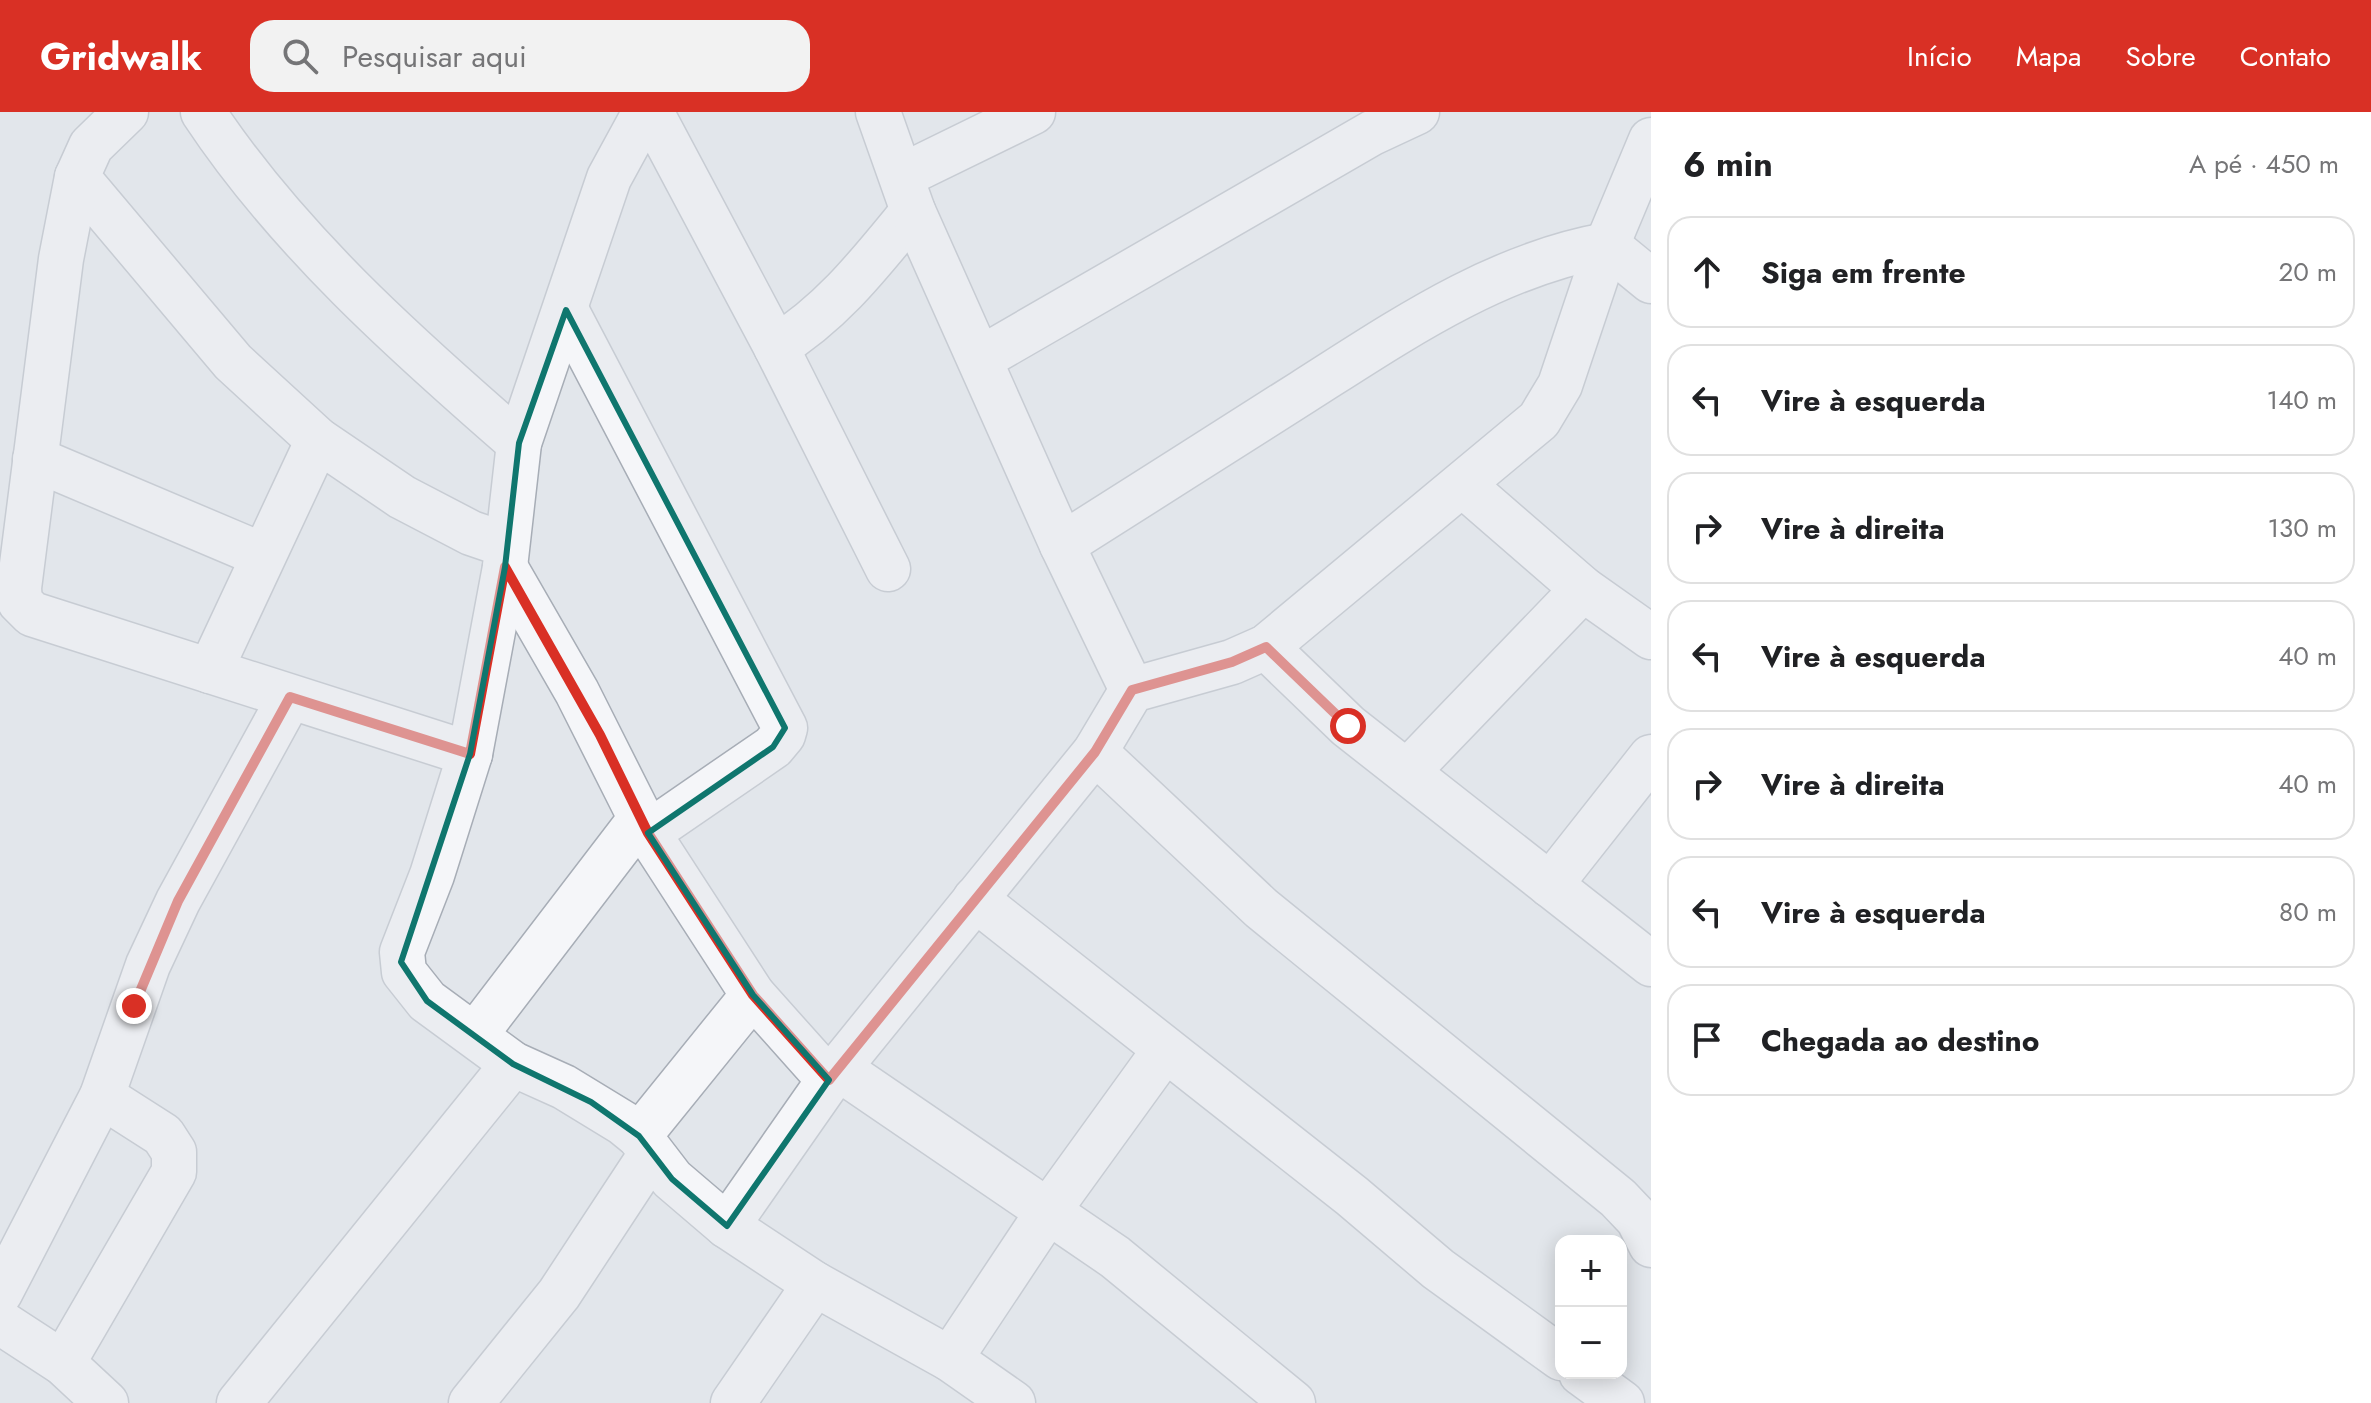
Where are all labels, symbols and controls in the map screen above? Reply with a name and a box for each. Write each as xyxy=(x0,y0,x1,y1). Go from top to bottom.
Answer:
search box xyxy=(250,20,810,92)
text: Gridwalk xyxy=(40,29,202,84)
icon: search xyxy=(278,34,322,78)
text: Pesquisar aqui xyxy=(342,35,527,78)
text: Início xyxy=(1907,36,1972,77)
text: Mapa xyxy=(2016,36,2081,77)
text: Sobre xyxy=(2125,36,2196,77)
text: Contato xyxy=(2240,36,2331,77)
text: 6 min xyxy=(1683,140,1773,189)
text: A pé · 450 m xyxy=(2189,145,2339,183)
icon: ahead xyxy=(1685,250,1729,294)
text: Siga em frente xyxy=(1761,251,1966,294)
text: 20 m xyxy=(2279,253,2337,291)
icon: left xyxy=(1685,378,1729,422)
text: Vire à esquerda xyxy=(1761,379,1986,422)
text: 140 m xyxy=(2266,381,2337,419)
icon: right xyxy=(1685,506,1729,550)
text: Vire à direita xyxy=(1761,507,1945,550)
text: 130 m xyxy=(2267,509,2337,547)
icon: left xyxy=(1685,634,1729,678)
text: Vire à esquerda xyxy=(1761,635,1986,678)
text: 40 m xyxy=(2278,637,2337,675)
route start xyxy=(1330,708,1366,744)
icon: right xyxy=(1685,762,1729,806)
text: Vire à direita xyxy=(1761,763,1945,806)
text: 40 m xyxy=(2278,765,2337,803)
icon: left xyxy=(1685,890,1729,934)
text: Vire à esquerda xyxy=(1761,891,1986,934)
text: 80 m xyxy=(2279,893,2337,931)
route end xyxy=(116,988,152,1024)
icon: arrive xyxy=(1685,1018,1729,1062)
text: Chegada ao destino xyxy=(1761,1019,2039,1062)
map controls xyxy=(1555,1235,1627,1379)
button: + xyxy=(1555,1235,1627,1307)
button: − xyxy=(1555,1307,1627,1379)

